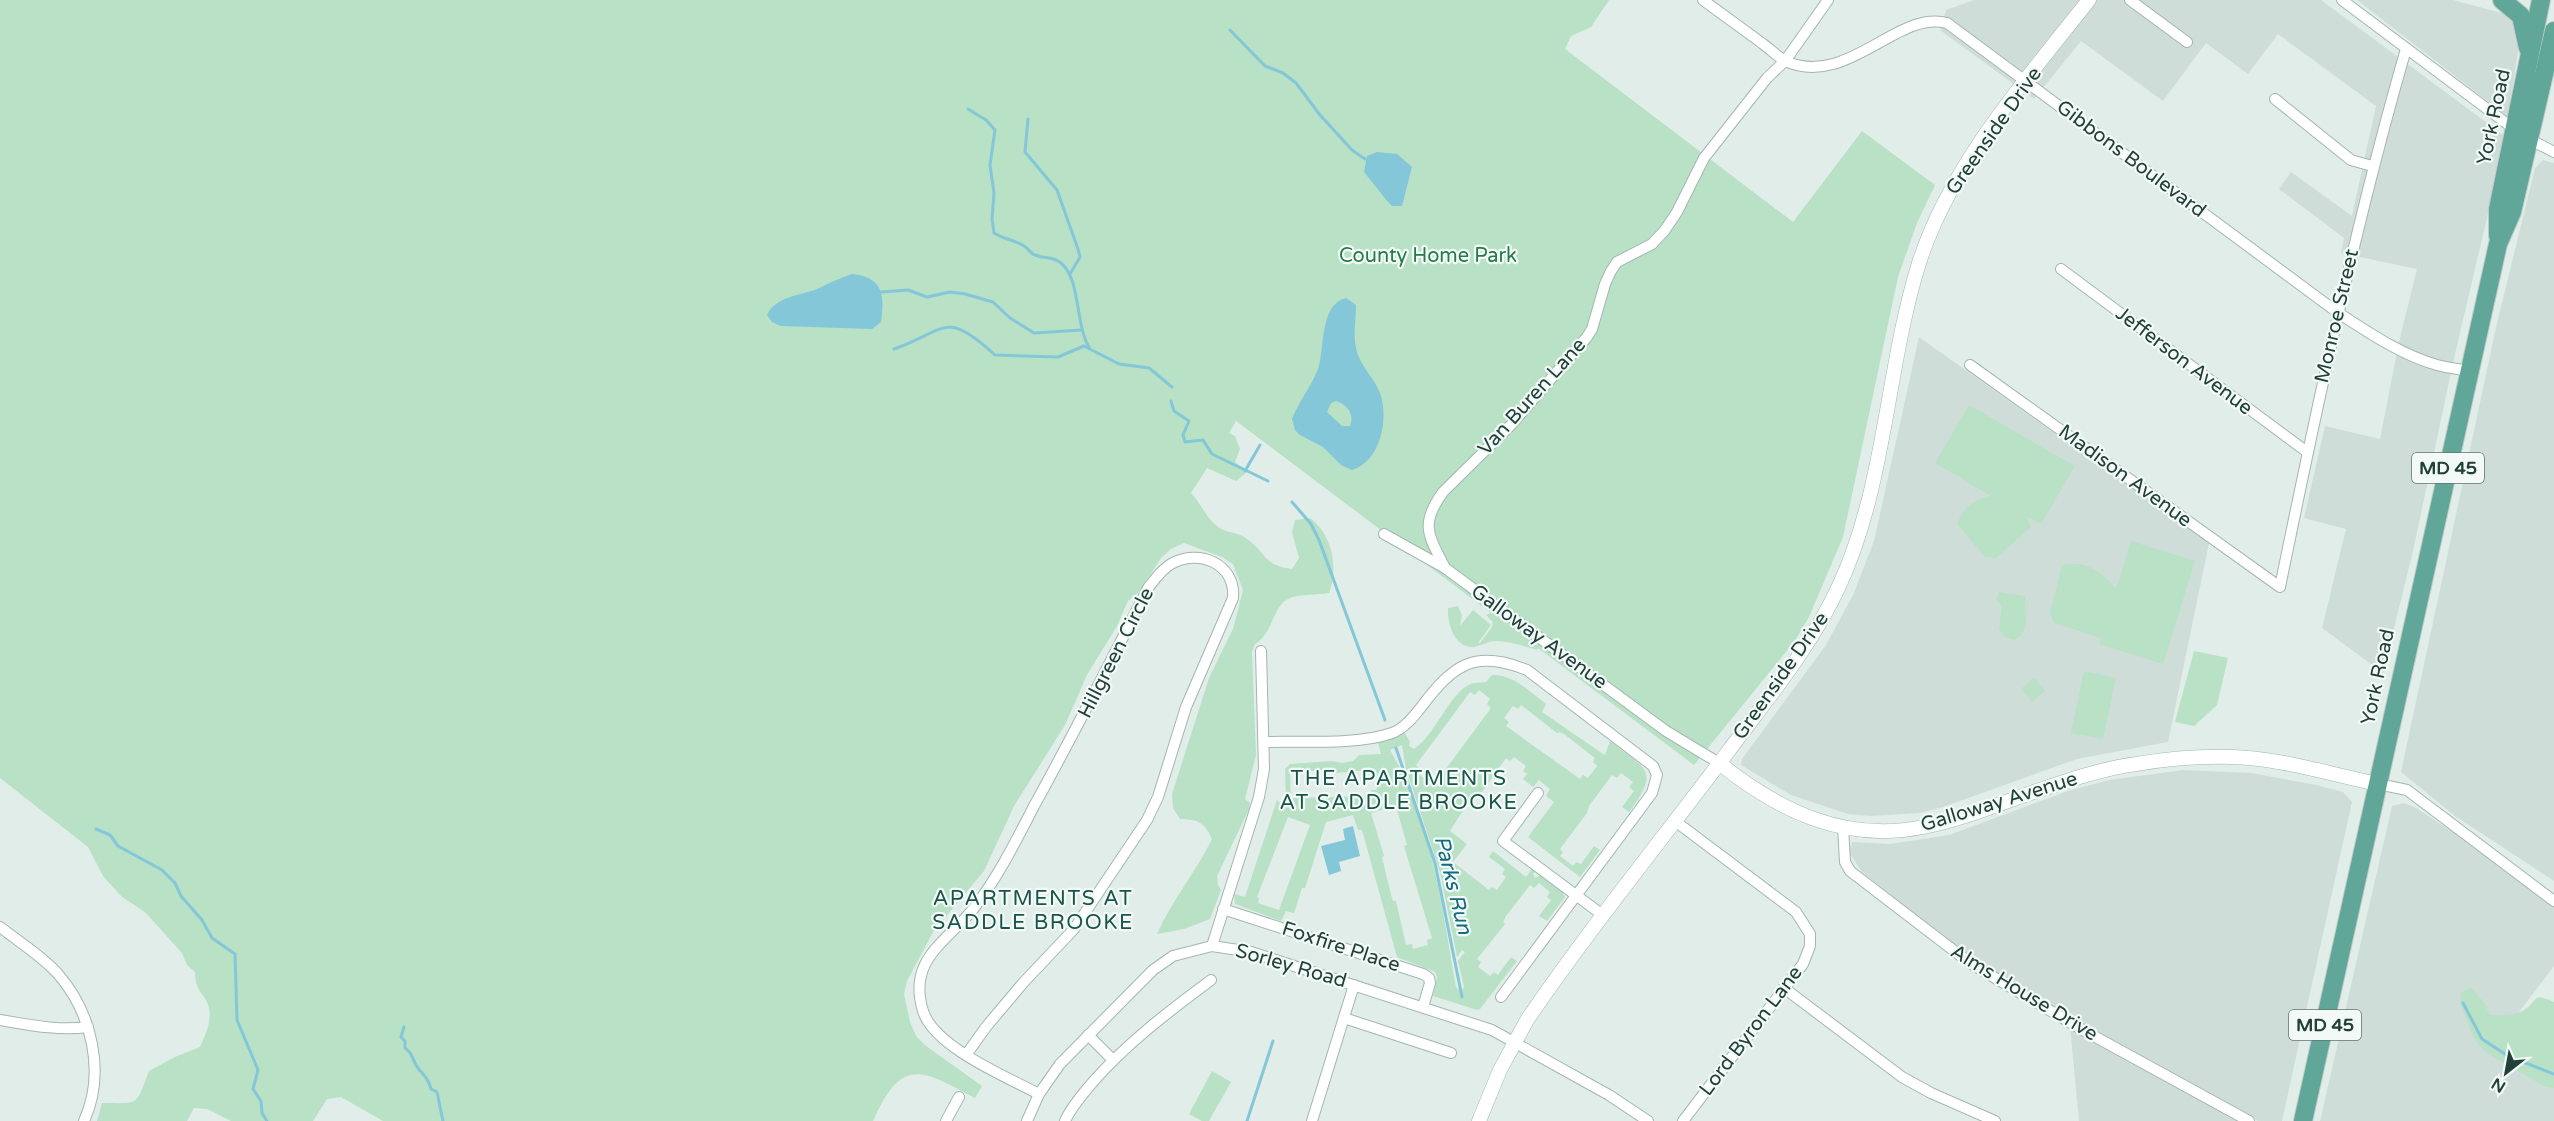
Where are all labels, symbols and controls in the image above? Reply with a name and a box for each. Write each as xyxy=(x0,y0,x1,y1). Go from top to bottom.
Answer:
street label: Greenside Drive xyxy=(1941,63,2047,199)
street label: York Road xyxy=(2472,67,2516,167)
street label: Gibbons Boulevard xyxy=(2052,95,2210,223)
park label: County Home Park xyxy=(1339,244,1517,268)
street label: Monroe Street xyxy=(2310,246,2364,385)
street label: Jefferson Avenue xyxy=(2111,302,2257,420)
street label: Van Buren Lane xyxy=(1473,333,1591,461)
street label: Madison Avenue xyxy=(2054,420,2196,532)
road number: MD 45 xyxy=(2412,453,2484,483)
street label: Galloway Avenue xyxy=(1466,579,1612,695)
street label: Hillgreen Circle xyxy=(1073,584,1159,722)
street label: Greenside Drive xyxy=(1728,608,1834,744)
street label: York Road xyxy=(2356,627,2400,727)
district label: THE APARTMENTS AT SADDLE BROOKE xyxy=(1280,766,1518,815)
street label: Galloway Avenue xyxy=(1918,767,2080,837)
water label: Parks Run xyxy=(1429,833,1478,938)
district label: APARTMENTS AT SADDLE BROOKE xyxy=(932,886,1134,935)
street label: Foxfire Place xyxy=(1279,917,1403,977)
street label: Sorley Road xyxy=(1233,939,1349,993)
street label: Alms House Drive xyxy=(1946,940,2102,1046)
street label: Lord Byron Lane xyxy=(1694,961,1808,1101)
road number: MD 45 xyxy=(2289,1010,2361,1040)
north arrow xyxy=(2476,1043,2536,1103)
text: N xyxy=(2488,1073,2509,1097)

